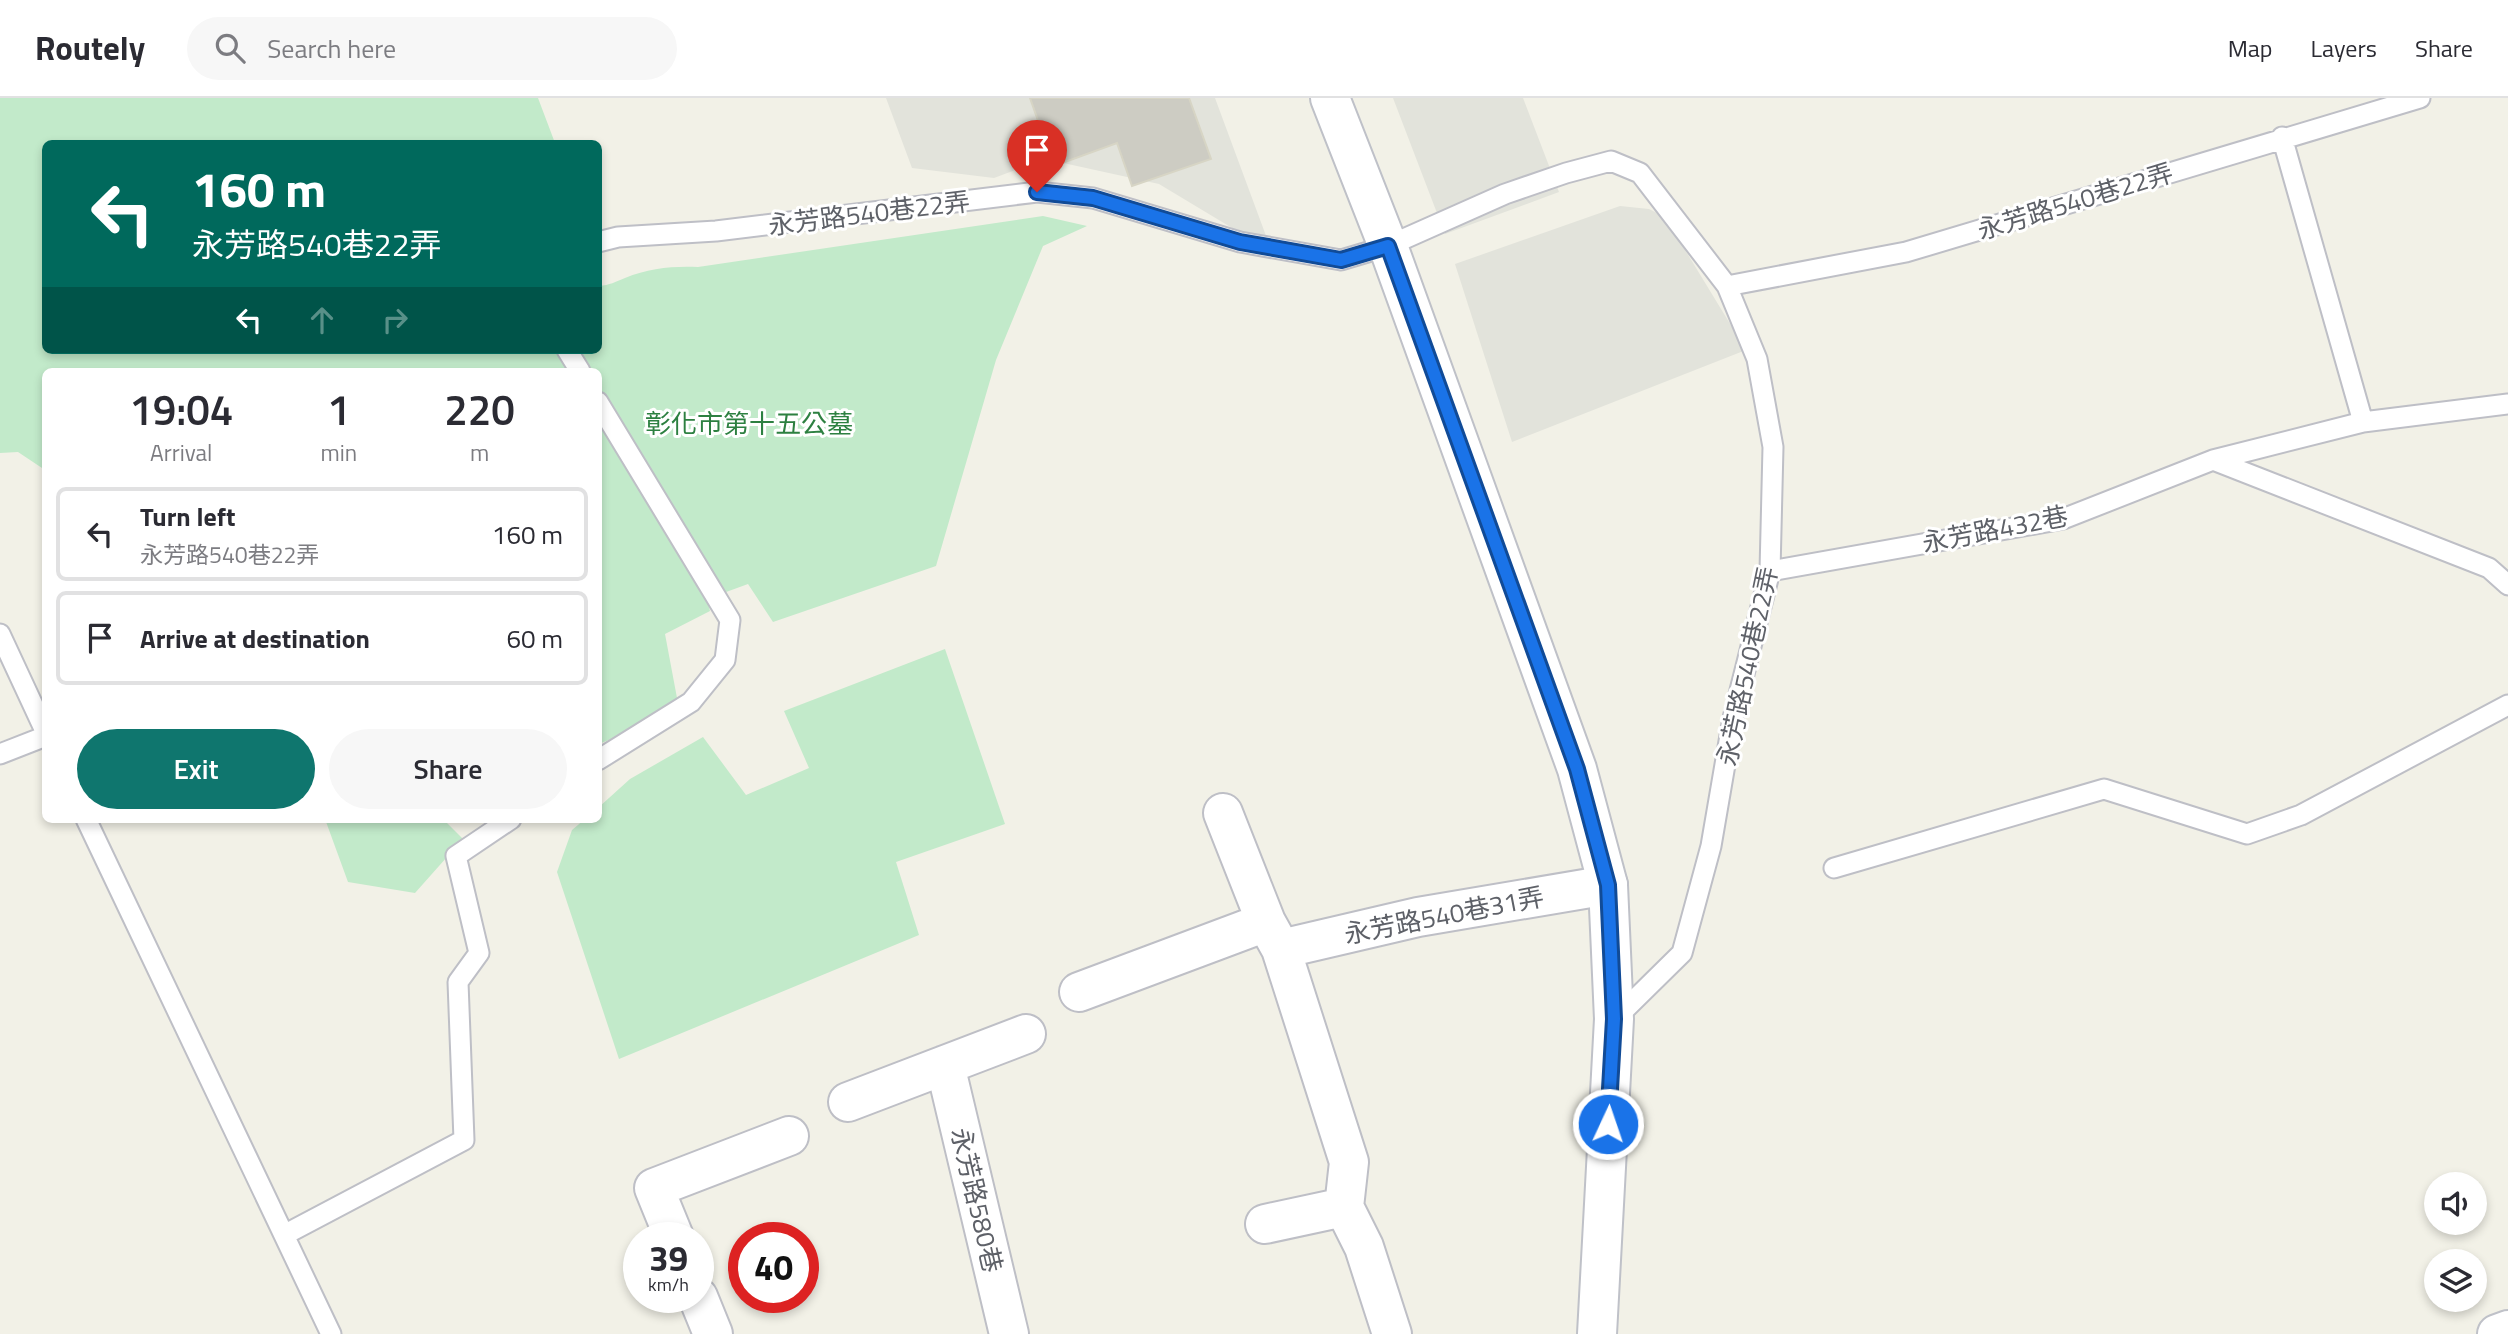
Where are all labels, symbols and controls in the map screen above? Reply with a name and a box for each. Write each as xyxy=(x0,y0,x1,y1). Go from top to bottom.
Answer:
search box xyxy=(187,17,677,80)
text: Routely xyxy=(35,23,145,73)
icon: search xyxy=(211,29,249,67)
text: Search here xyxy=(267,29,396,68)
text: Map xyxy=(2228,30,2273,66)
text: Layers xyxy=(2311,30,2377,66)
text: Share xyxy=(2415,30,2473,66)
pin xyxy=(1007,120,1067,192)
icon: arrive xyxy=(1018,131,1056,169)
text: 160 m xyxy=(192,151,326,226)
street label: 永芳路540巷22弄 xyxy=(1972,153,2178,249)
icon: left xyxy=(77,168,168,259)
street label: 永芳路540巷22弄 xyxy=(766,181,972,245)
text: 永芳路540巷22弄 xyxy=(192,220,442,268)
icon: left xyxy=(230,301,268,339)
icon: ahead xyxy=(303,301,341,339)
icon: right xyxy=(376,301,414,339)
text: 19:04 xyxy=(129,377,233,441)
text: 1 xyxy=(327,377,351,441)
text: 220 xyxy=(444,377,515,441)
park label: 彰化市第十五公墓 xyxy=(645,404,853,443)
text: Arrival xyxy=(150,435,212,470)
text: min xyxy=(320,435,357,470)
text: m xyxy=(470,435,489,470)
street label: 永芳路432巷 xyxy=(1919,496,2071,562)
text: Turn left xyxy=(140,497,235,536)
icon: left xyxy=(81,515,119,553)
text: 160 m xyxy=(492,515,563,554)
text: 永芳路540巷22弄 xyxy=(140,537,319,572)
street label: 永芳路540巷22弄 xyxy=(1707,563,1787,769)
icon: arrive xyxy=(81,619,119,657)
text: Arrive at destination xyxy=(140,619,370,658)
text: 60 m xyxy=(506,619,563,658)
button: Exit xyxy=(77,729,315,809)
button: Share xyxy=(329,729,567,809)
street label: 永芳路540巷31弄 xyxy=(1341,877,1547,953)
position arrow xyxy=(1571,1087,1645,1161)
street label: 永芳路580巷 xyxy=(941,1124,1013,1276)
map controls xyxy=(2424,1172,2487,1312)
button: sound xyxy=(2424,1172,2487,1235)
speed limit sign: 40 xyxy=(728,1222,819,1313)
text: 39 xyxy=(649,1231,688,1285)
button: layers xyxy=(2424,1249,2487,1312)
text: km/h xyxy=(648,1271,689,1298)

